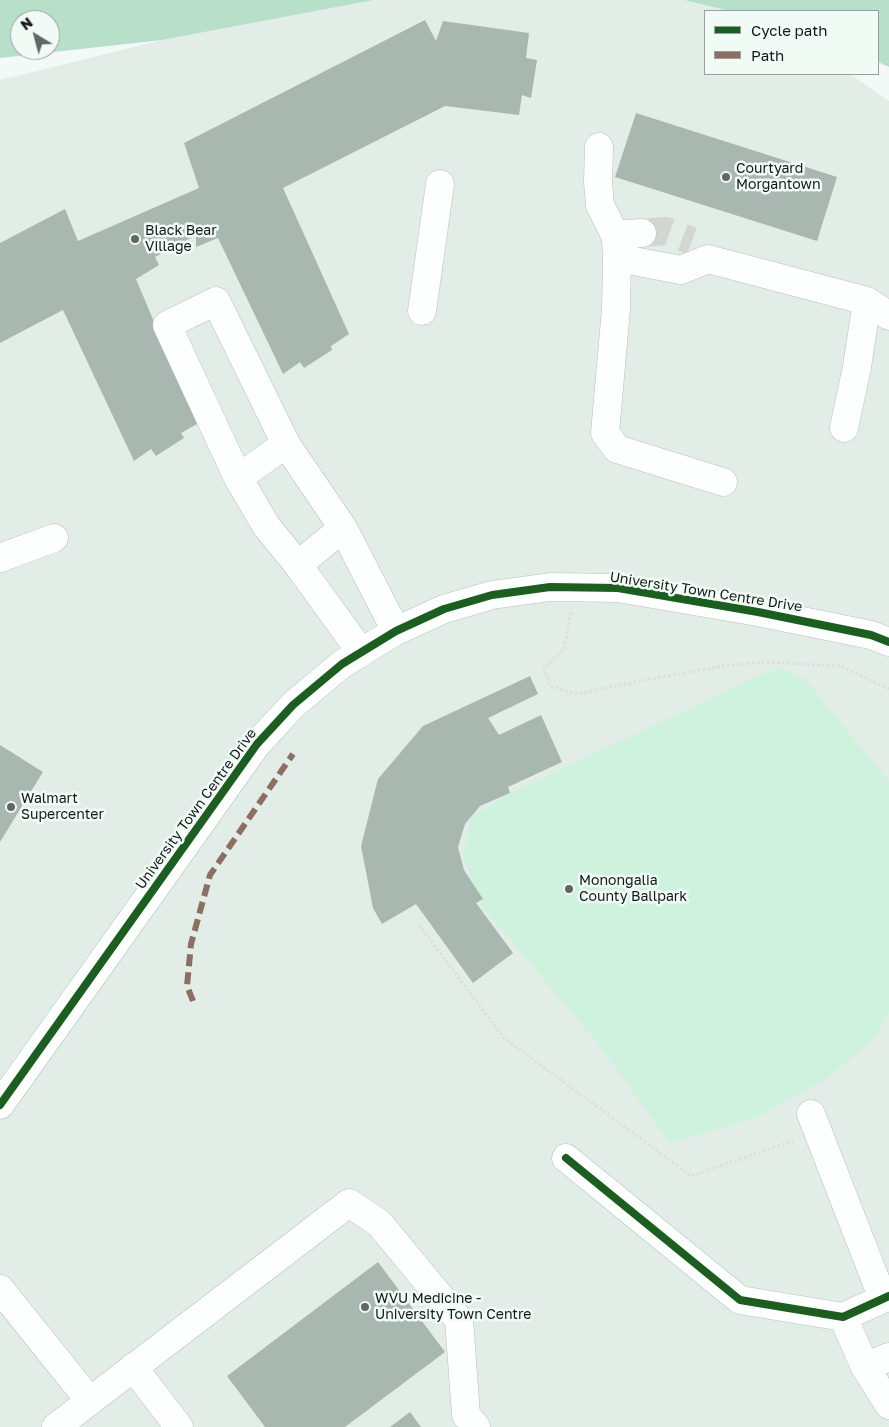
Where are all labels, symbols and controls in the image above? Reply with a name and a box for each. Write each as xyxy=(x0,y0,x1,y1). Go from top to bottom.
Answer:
north arrow xyxy=(10,10,60,60)
legend xyxy=(704,10,879,75)
text: N xyxy=(17,13,36,33)
text: Cycle path xyxy=(751,21,827,39)
text: Path xyxy=(751,46,784,64)
place label: Courtyard Morgantown xyxy=(736,161,821,193)
marker: Courtyard Morgantown xyxy=(720,171,732,183)
place label: Black Bear Village xyxy=(145,223,217,256)
marker: Black Bear Village xyxy=(129,233,141,245)
street label: University Town Centre Drive xyxy=(609,568,803,616)
street label: University Town Centre Drive xyxy=(132,725,260,893)
place label: Walmart Supercenter xyxy=(21,791,104,824)
marker: Walmart Supercenter xyxy=(5,801,17,813)
place label: Monongalia County Ballpark xyxy=(579,873,687,906)
marker: Monongalia County Ballpark xyxy=(563,883,575,895)
place label: WVU Medicine - University Town Centre xyxy=(375,1291,531,1324)
marker: WVU Medicine - University Town Centre xyxy=(359,1301,371,1313)

